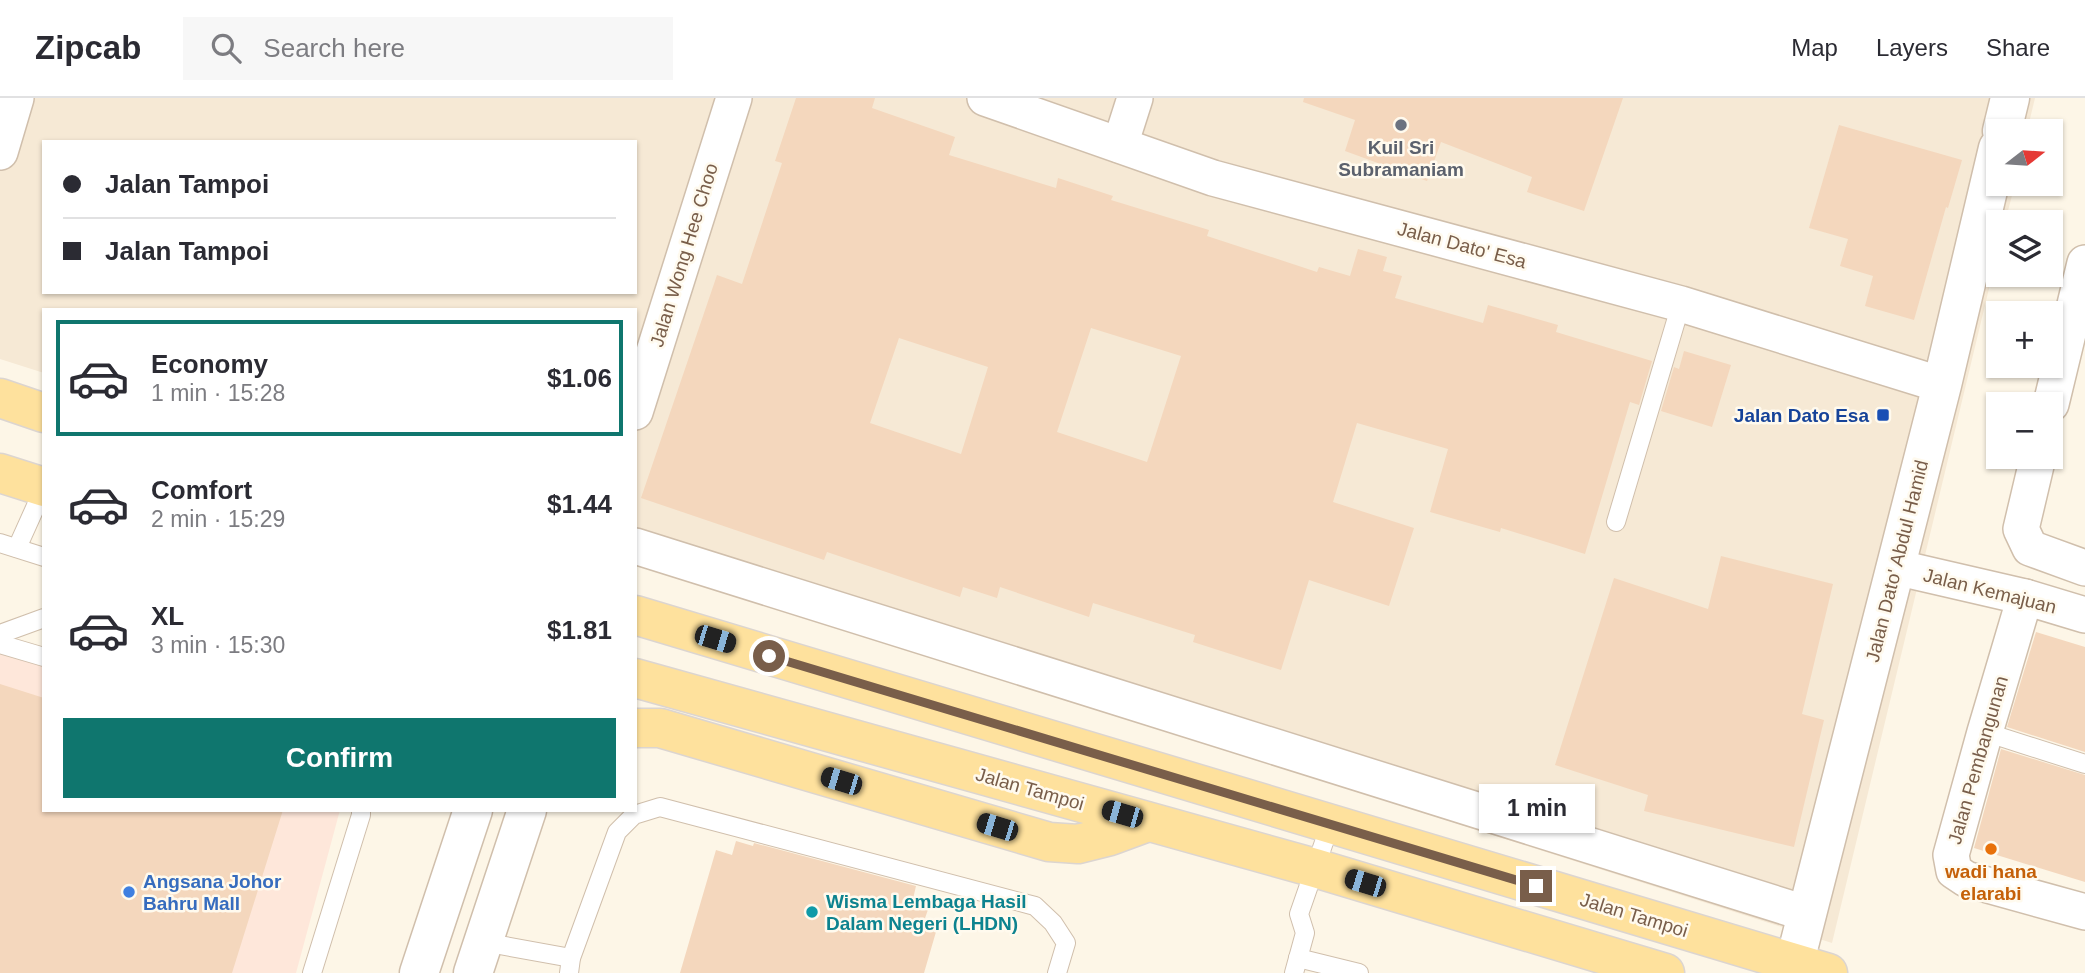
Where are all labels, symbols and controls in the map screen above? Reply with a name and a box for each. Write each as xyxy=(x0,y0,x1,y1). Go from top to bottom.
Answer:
search box xyxy=(183,17,673,80)
text: Zipcab xyxy=(35,29,141,66)
icon: search xyxy=(207,29,245,67)
text: Search here xyxy=(263,33,405,63)
text: Map xyxy=(1791,34,1838,61)
text: Layers xyxy=(1876,34,1948,61)
text: Share xyxy=(1986,34,2050,61)
marker: Kuil Sri Subramaniam xyxy=(1393,117,1409,133)
north arrow xyxy=(1986,119,2063,196)
map controls xyxy=(1986,119,2063,469)
place label: Kuil Sri Subramaniam xyxy=(1338,137,1464,180)
street label: Jalan Wong Hee Choo xyxy=(646,161,722,349)
text: Jalan Tampoi xyxy=(105,169,269,199)
button: layers xyxy=(1986,210,2063,287)
street label: Jalan Dato' Esa xyxy=(1395,218,1529,272)
text: Jalan Tampoi xyxy=(105,236,269,266)
button: + xyxy=(1986,301,2063,378)
icon: car xyxy=(67,347,130,410)
text: Economy xyxy=(151,349,268,379)
text: $1.06 xyxy=(547,363,612,393)
text: 1 min · 15:28 xyxy=(151,380,285,406)
button: − xyxy=(1986,392,2063,469)
place label: Jalan Dato Esa xyxy=(1734,405,1869,426)
marker: Jalan Dato Esa xyxy=(1875,407,1891,423)
street label: Jalan Dato' Abdul Hamid xyxy=(1862,458,1932,664)
icon: car xyxy=(67,473,130,536)
text: Comfort xyxy=(151,475,252,505)
text: $1.44 xyxy=(547,489,612,519)
text: 2 min · 15:29 xyxy=(151,506,285,532)
street label: Jalan Kemajuan xyxy=(1921,564,2059,618)
icon: car xyxy=(67,599,130,662)
text: XL xyxy=(151,601,184,631)
text: $1.81 xyxy=(547,615,612,645)
car xyxy=(692,623,739,655)
text: 3 min · 15:30 xyxy=(151,632,285,658)
route start xyxy=(753,640,785,672)
street label: Jalan Pembangunan xyxy=(1944,673,2012,847)
button: Confirm xyxy=(63,718,616,798)
street label: Jalan Tampoi xyxy=(973,764,1087,814)
car xyxy=(818,765,865,797)
callout: 1 min xyxy=(1478,784,1594,834)
text: 1 min xyxy=(1507,795,1567,821)
car xyxy=(1099,798,1146,830)
car xyxy=(974,811,1021,843)
marker: wadi hana elarabi xyxy=(1983,841,1999,857)
place label: wadi hana elarabi xyxy=(1944,861,2037,904)
car xyxy=(1342,867,1389,899)
route end xyxy=(1520,870,1552,902)
place label: Angsana Johor Bahru Mall xyxy=(143,871,282,914)
marker: Angsana Johor Bahru Mall xyxy=(121,884,137,900)
street label: Jalan Tampoi xyxy=(1578,889,1690,941)
place label: Wisma Lembaga Hasil Dalam Negeri (LHDN) xyxy=(826,891,1026,934)
marker: Wisma Lembaga Hasil Dalam Negeri (LHDN) xyxy=(804,904,820,920)

